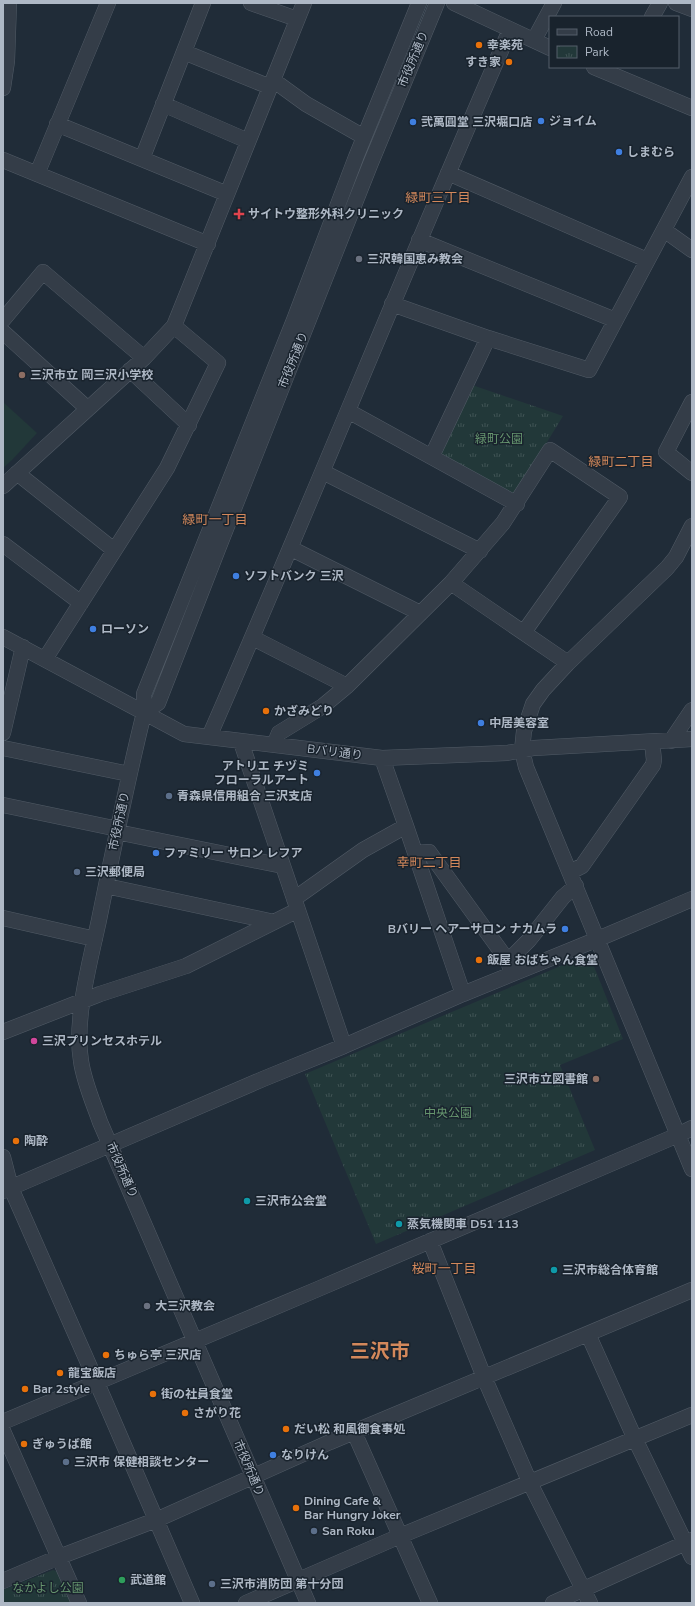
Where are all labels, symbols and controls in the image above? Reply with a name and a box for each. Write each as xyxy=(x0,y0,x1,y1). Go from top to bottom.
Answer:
legend xyxy=(549,16,679,68)
text: Road xyxy=(585,24,613,40)
street label: 市役所通り xyxy=(394,28,432,90)
place label: 幸楽苑 xyxy=(487,37,523,53)
marker: 幸楽苑 xyxy=(474,40,484,50)
text: Park xyxy=(585,44,610,60)
place label: すき家 xyxy=(465,54,501,70)
marker: すき家 xyxy=(504,57,514,67)
place label: ジョイム xyxy=(549,113,597,129)
place label: 弐萬圓堂 三沢堀口店 xyxy=(421,114,532,130)
marker: ジョイム xyxy=(536,116,546,126)
marker: 弐萬圓堂 三沢堀口店 xyxy=(408,117,418,127)
place label: しまむら xyxy=(627,144,675,160)
marker: しまむら xyxy=(614,147,624,157)
district label: 緑町三丁目 xyxy=(405,189,471,207)
place label: サイトウ整形外科クリニック xyxy=(248,206,404,222)
marker: サイトウ整形外科クリニック xyxy=(233,208,245,220)
place label: 三沢韓国恵み教会 xyxy=(367,251,463,267)
marker: 三沢韓国恵み教会 xyxy=(354,254,364,264)
street label: 市役所通り xyxy=(274,329,312,391)
place label: 三沢市立 岡三沢小学校 xyxy=(30,367,153,383)
marker: 三沢市立 岡三沢小学校 xyxy=(17,370,27,380)
park label: 緑町公園 xyxy=(475,431,523,447)
district label: 緑町二丁目 xyxy=(588,453,654,471)
district label: 緑町一丁目 xyxy=(182,511,248,529)
place label: ソフトバンク 三沢 xyxy=(244,568,344,584)
marker: ソフトバンク 三沢 xyxy=(231,571,241,581)
place label: ローソン xyxy=(101,621,149,637)
marker: ローソン xyxy=(88,624,98,634)
place label: かざみどり xyxy=(274,703,334,719)
marker: かざみどり xyxy=(261,706,271,716)
place label: 中居美容室 xyxy=(489,715,549,731)
marker: 中居美容室 xyxy=(476,718,486,728)
street label: Bバリ通り xyxy=(306,741,364,763)
place label: アトリエ チヅミ フローラルアート xyxy=(214,758,309,788)
marker: アトリエ チヅミ フローラルアート xyxy=(312,768,322,778)
place label: 青森県信用組合 三沢支店 xyxy=(177,788,312,804)
street label: 市役所通り xyxy=(105,790,133,852)
marker: 青森県信用組合 三沢支店 xyxy=(164,791,174,801)
place label: ファミリー サロン レフア xyxy=(164,845,302,861)
marker: ファミリー サロン レフア xyxy=(151,848,161,858)
district label: 幸町二丁目 xyxy=(396,854,462,872)
place label: 三沢郵便局 xyxy=(85,864,145,880)
marker: 三沢郵便局 xyxy=(72,867,82,877)
place label: Bバリー ヘアーサロン ナカムラ xyxy=(388,921,557,937)
marker: Bバリー ヘアーサロン ナカムラ xyxy=(560,924,570,934)
place label: 飯屋 おばちゃん食堂 xyxy=(487,952,598,968)
marker: 飯屋 おばちゃん食堂 xyxy=(474,955,484,965)
place label: 三沢プリンセスホテル xyxy=(42,1033,162,1049)
marker: 三沢プリンセスホテル xyxy=(29,1036,39,1046)
place label: 三沢市立図書館 xyxy=(504,1071,588,1087)
marker: 三沢市立図書館 xyxy=(591,1074,601,1084)
park label: 中央公園 xyxy=(424,1105,472,1121)
place label: 陶酔 xyxy=(24,1133,48,1149)
marker: 陶酔 xyxy=(11,1136,21,1146)
street label: 市役所通り xyxy=(102,1139,142,1201)
place label: 三沢市公会堂 xyxy=(255,1193,327,1209)
marker: 三沢市公会堂 xyxy=(242,1196,252,1206)
place label: 蒸気機関車 D51 113 xyxy=(407,1216,519,1232)
marker: 蒸気機関車 D51 113 xyxy=(394,1219,404,1229)
district label: 桜町一丁目 xyxy=(411,1260,477,1278)
place label: 三沢市総合体育館 xyxy=(562,1262,658,1278)
marker: 三沢市総合体育館 xyxy=(549,1265,559,1275)
place label: 大三沢教会 xyxy=(155,1298,215,1314)
marker: 大三沢教会 xyxy=(142,1301,152,1311)
district label: 三沢市 xyxy=(350,1338,410,1365)
place label: ちゅら亭 三沢店 xyxy=(114,1347,201,1363)
marker: ちゅら亭 三沢店 xyxy=(101,1350,111,1360)
place label: 龍宝飯店 xyxy=(68,1365,116,1381)
marker: 龍宝飯店 xyxy=(55,1368,65,1378)
place label: Bar 2style xyxy=(33,1381,91,1397)
marker: Bar 2style xyxy=(20,1384,30,1394)
place label: 街の社員食堂 xyxy=(161,1386,233,1402)
marker: 街の社員食堂 xyxy=(148,1389,158,1399)
place label: さがり花 xyxy=(193,1405,241,1421)
marker: さがり花 xyxy=(180,1408,190,1418)
place label: だい松 和風御食事処 xyxy=(294,1421,405,1437)
marker: だい松 和風御食事処 xyxy=(281,1424,291,1434)
place label: ぎゅうば館 xyxy=(32,1436,92,1452)
street label: 市役所通り xyxy=(230,1437,268,1499)
marker: ぎゅうば館 xyxy=(19,1439,29,1449)
place label: なりけん xyxy=(281,1447,329,1463)
marker: なりけん xyxy=(268,1450,278,1460)
place label: 三沢市 保健相談センター xyxy=(74,1454,209,1470)
marker: 三沢市 保健相談センター xyxy=(61,1457,71,1467)
place label: Dining Cafe & Bar Hungry Joker xyxy=(304,1493,401,1523)
marker: Dining Cafe & Bar Hungry Joker xyxy=(291,1503,301,1513)
place label: San Roku xyxy=(322,1523,375,1539)
marker: San Roku xyxy=(309,1526,319,1536)
place label: 武道館 xyxy=(130,1572,166,1588)
marker: 武道館 xyxy=(117,1575,127,1585)
place label: 三沢市消防団 第十分団 xyxy=(220,1576,343,1592)
marker: 三沢市消防団 第十分団 xyxy=(207,1579,217,1589)
park label: なかよし公園 xyxy=(12,1580,84,1596)

